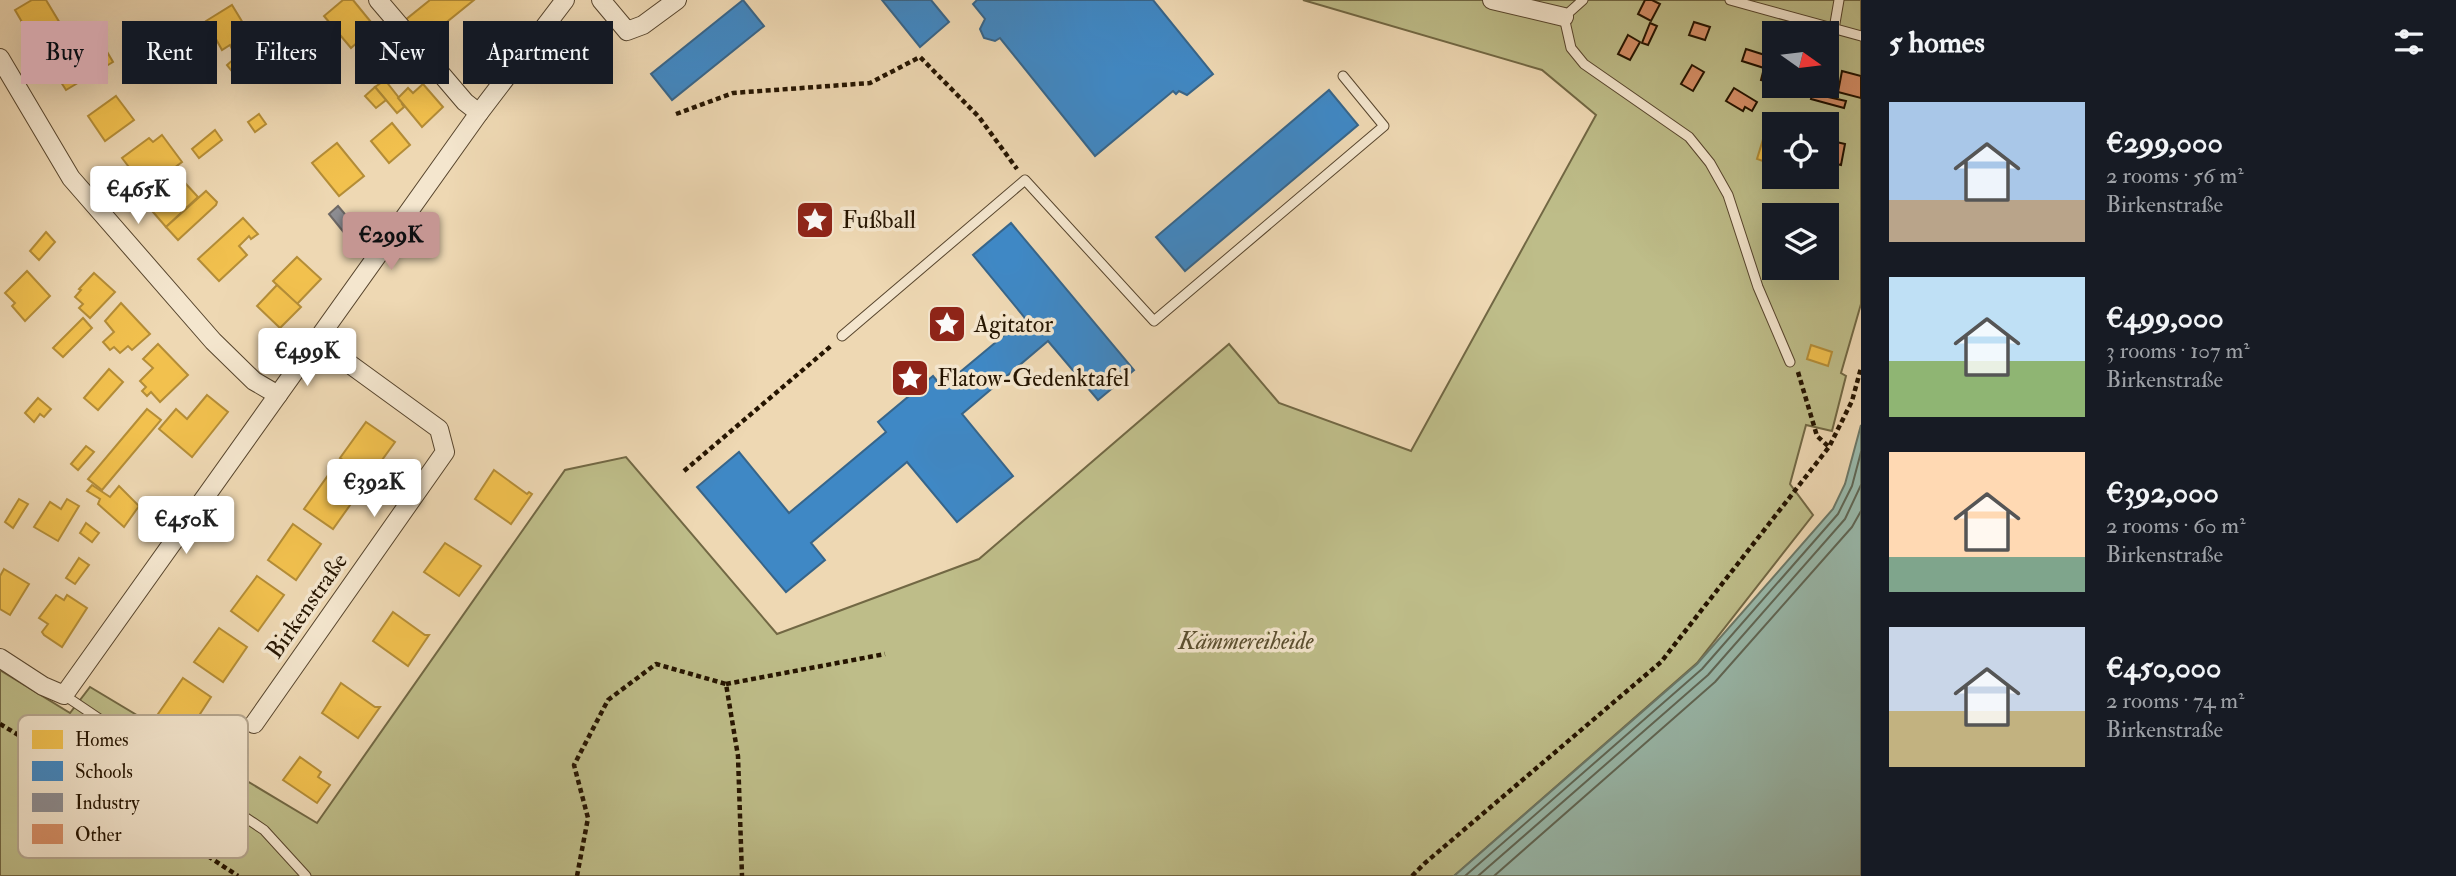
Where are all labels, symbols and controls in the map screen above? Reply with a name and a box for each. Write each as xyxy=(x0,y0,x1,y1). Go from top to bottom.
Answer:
chip: Buy xyxy=(21,21,108,84)
chip: Rent xyxy=(122,21,217,84)
chip: Filters xyxy=(231,21,341,84)
chip: New xyxy=(355,21,449,84)
chip: Apartment xyxy=(463,21,613,84)
north arrow xyxy=(1762,21,1839,98)
map controls xyxy=(1762,21,1839,280)
icon: filters xyxy=(2390,23,2428,61)
text: 5 homes xyxy=(1889,24,1985,61)
button: locate xyxy=(1762,112,1839,189)
text: €299,000 xyxy=(2106,124,2223,161)
icon: home xyxy=(1945,130,2029,214)
text: 2 rooms · 56 m² xyxy=(2106,161,2244,190)
pin: €465K xyxy=(89,166,187,226)
text: €465K xyxy=(106,174,170,203)
text: Birkenstraße xyxy=(2106,190,2223,219)
place icon: Fußball xyxy=(794,199,836,241)
button: layers xyxy=(1762,203,1839,280)
place label: Fußball xyxy=(842,205,916,236)
pin: €299K xyxy=(342,212,440,272)
text: €299K xyxy=(359,220,423,249)
text: €499,000 xyxy=(2106,299,2224,336)
place icon: Agitator xyxy=(926,303,968,345)
icon: home xyxy=(1945,305,2029,389)
place label: Agitator xyxy=(973,309,1053,340)
pin: €499K xyxy=(258,328,356,388)
text: €499K xyxy=(274,336,340,365)
text: 3 rooms · 107 m² xyxy=(2106,336,2250,365)
place icon: Flatow-Gedenktafel xyxy=(889,357,931,399)
place label: Flatow-Gedenktafel xyxy=(937,363,1129,394)
text: Birkenstraße xyxy=(2106,365,2223,394)
pin: €392K xyxy=(325,460,423,519)
text: €392K xyxy=(343,467,405,496)
text: €392,000 xyxy=(2106,474,2219,511)
icon: home xyxy=(1945,480,2029,564)
pin: €450K xyxy=(137,496,235,556)
text: €450K xyxy=(154,504,218,533)
text: 2 rooms · 60 m² xyxy=(2106,511,2246,540)
text: Birkenstraße xyxy=(2106,540,2223,569)
street label: Birkenstraße xyxy=(259,547,355,665)
park label: Kämmereiheide xyxy=(1178,626,1315,657)
text: €450,000 xyxy=(2106,649,2221,686)
icon: home xyxy=(1945,655,2029,739)
text: 2 rooms · 74 m² xyxy=(2106,686,2245,715)
legend xyxy=(18,715,248,858)
text: Birkenstraße xyxy=(2106,715,2223,744)
text: Homes xyxy=(75,728,129,752)
text: Schools xyxy=(75,760,133,784)
text: Industry xyxy=(75,791,140,815)
text: Other xyxy=(75,823,122,847)

